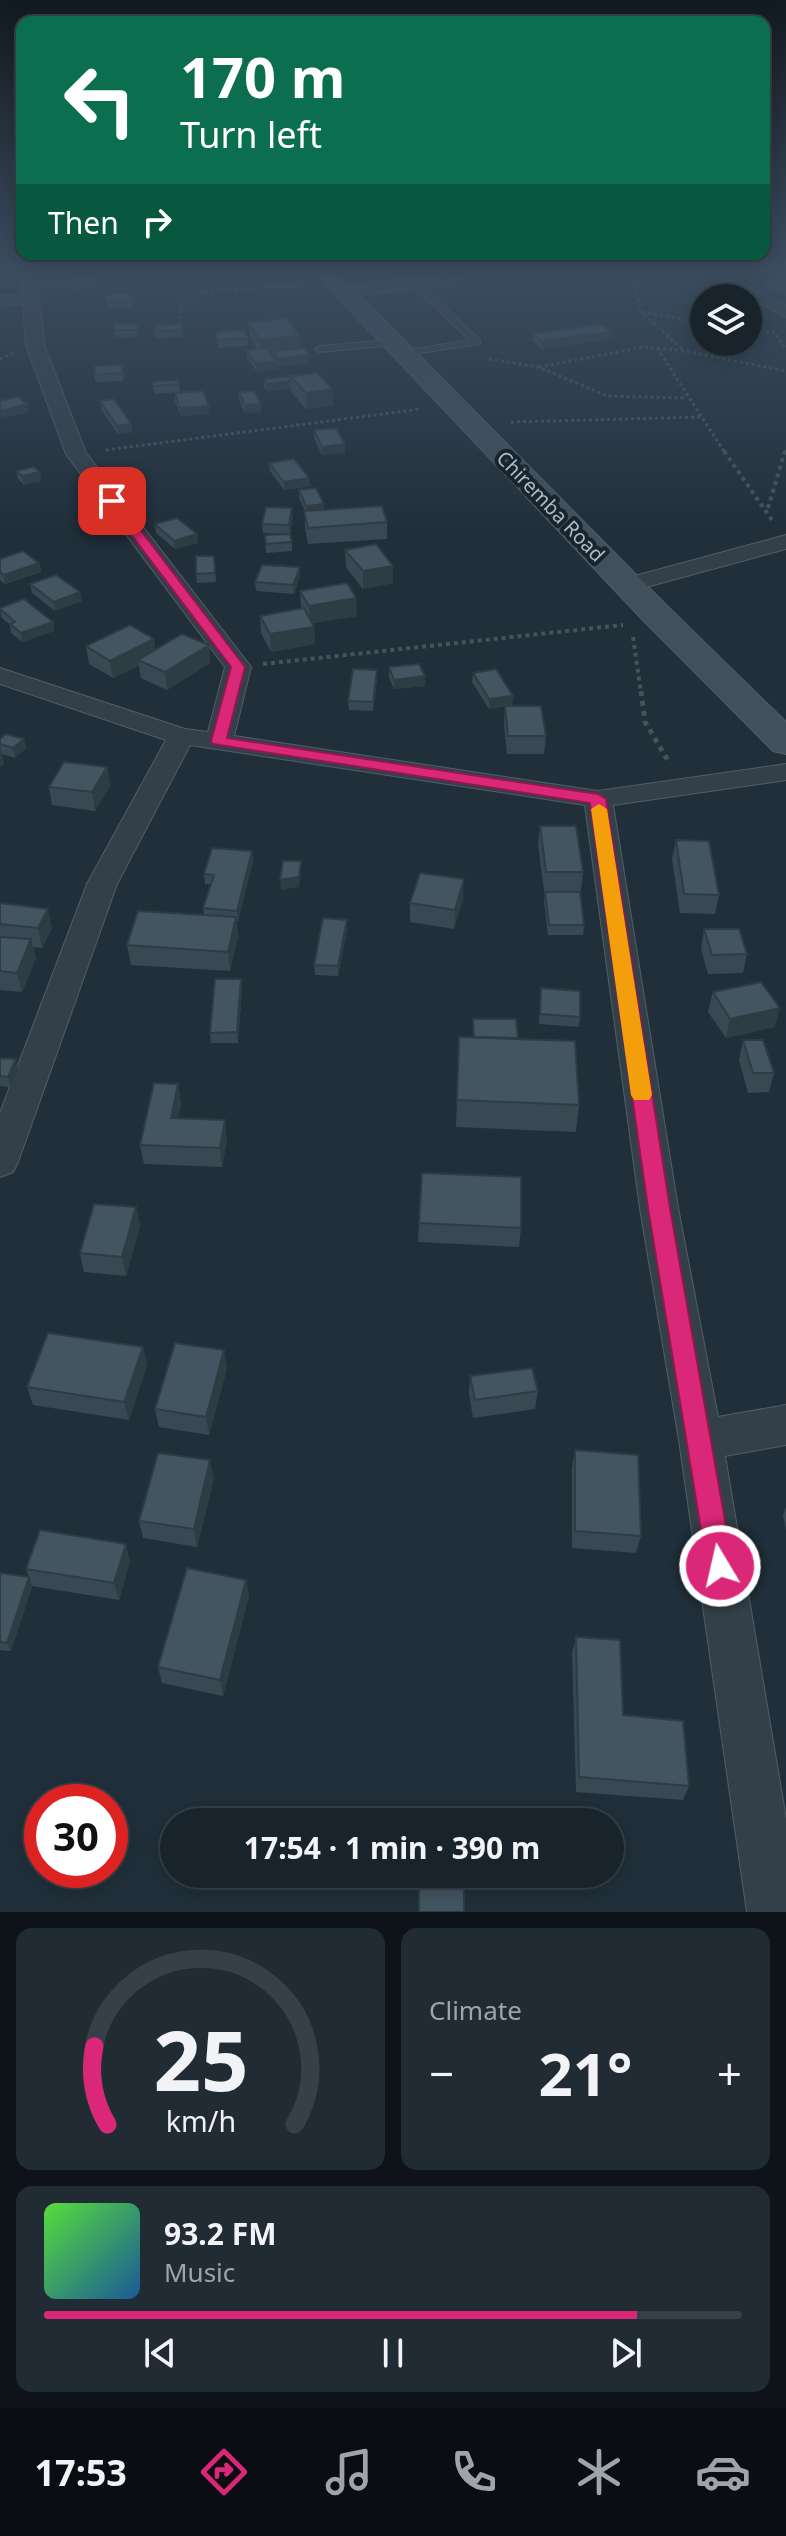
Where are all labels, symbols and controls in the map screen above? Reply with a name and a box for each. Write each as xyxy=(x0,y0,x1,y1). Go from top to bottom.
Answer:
text: 170 m xyxy=(180,38,345,114)
icon: left xyxy=(48,48,152,152)
text: Turn left xyxy=(180,110,322,159)
icon: right xyxy=(135,200,179,244)
text: Then xyxy=(48,202,119,243)
map controls xyxy=(690,284,762,356)
button: layers xyxy=(690,284,762,356)
street label: Chiremba Road xyxy=(491,445,611,567)
pin xyxy=(78,467,146,535)
icon: arrive xyxy=(90,479,134,523)
position arrow xyxy=(678,1524,762,1608)
speed limit sign: 30 xyxy=(24,1784,128,1888)
text: 17:54 · 1 min · 390 m xyxy=(244,1827,540,1868)
text: Climate xyxy=(429,1992,522,2028)
text: 25 xyxy=(153,2002,248,2115)
text: 21° xyxy=(538,2032,633,2114)
text: − xyxy=(429,2043,454,2103)
text: + xyxy=(717,2043,742,2103)
text: km/h xyxy=(165,2101,236,2140)
text: 93.2 FM xyxy=(164,2213,276,2254)
text: Music xyxy=(164,2254,235,2290)
icon: previous xyxy=(138,2331,182,2375)
icon: pause xyxy=(371,2331,415,2375)
icon: next xyxy=(604,2331,648,2375)
icon: directions xyxy=(196,2444,252,2500)
icon: music xyxy=(321,2444,377,2500)
icon: phone xyxy=(446,2444,502,2500)
icon: climate xyxy=(571,2444,627,2500)
icon: car xyxy=(695,2444,751,2500)
text: 17:53 xyxy=(34,2448,127,2497)

